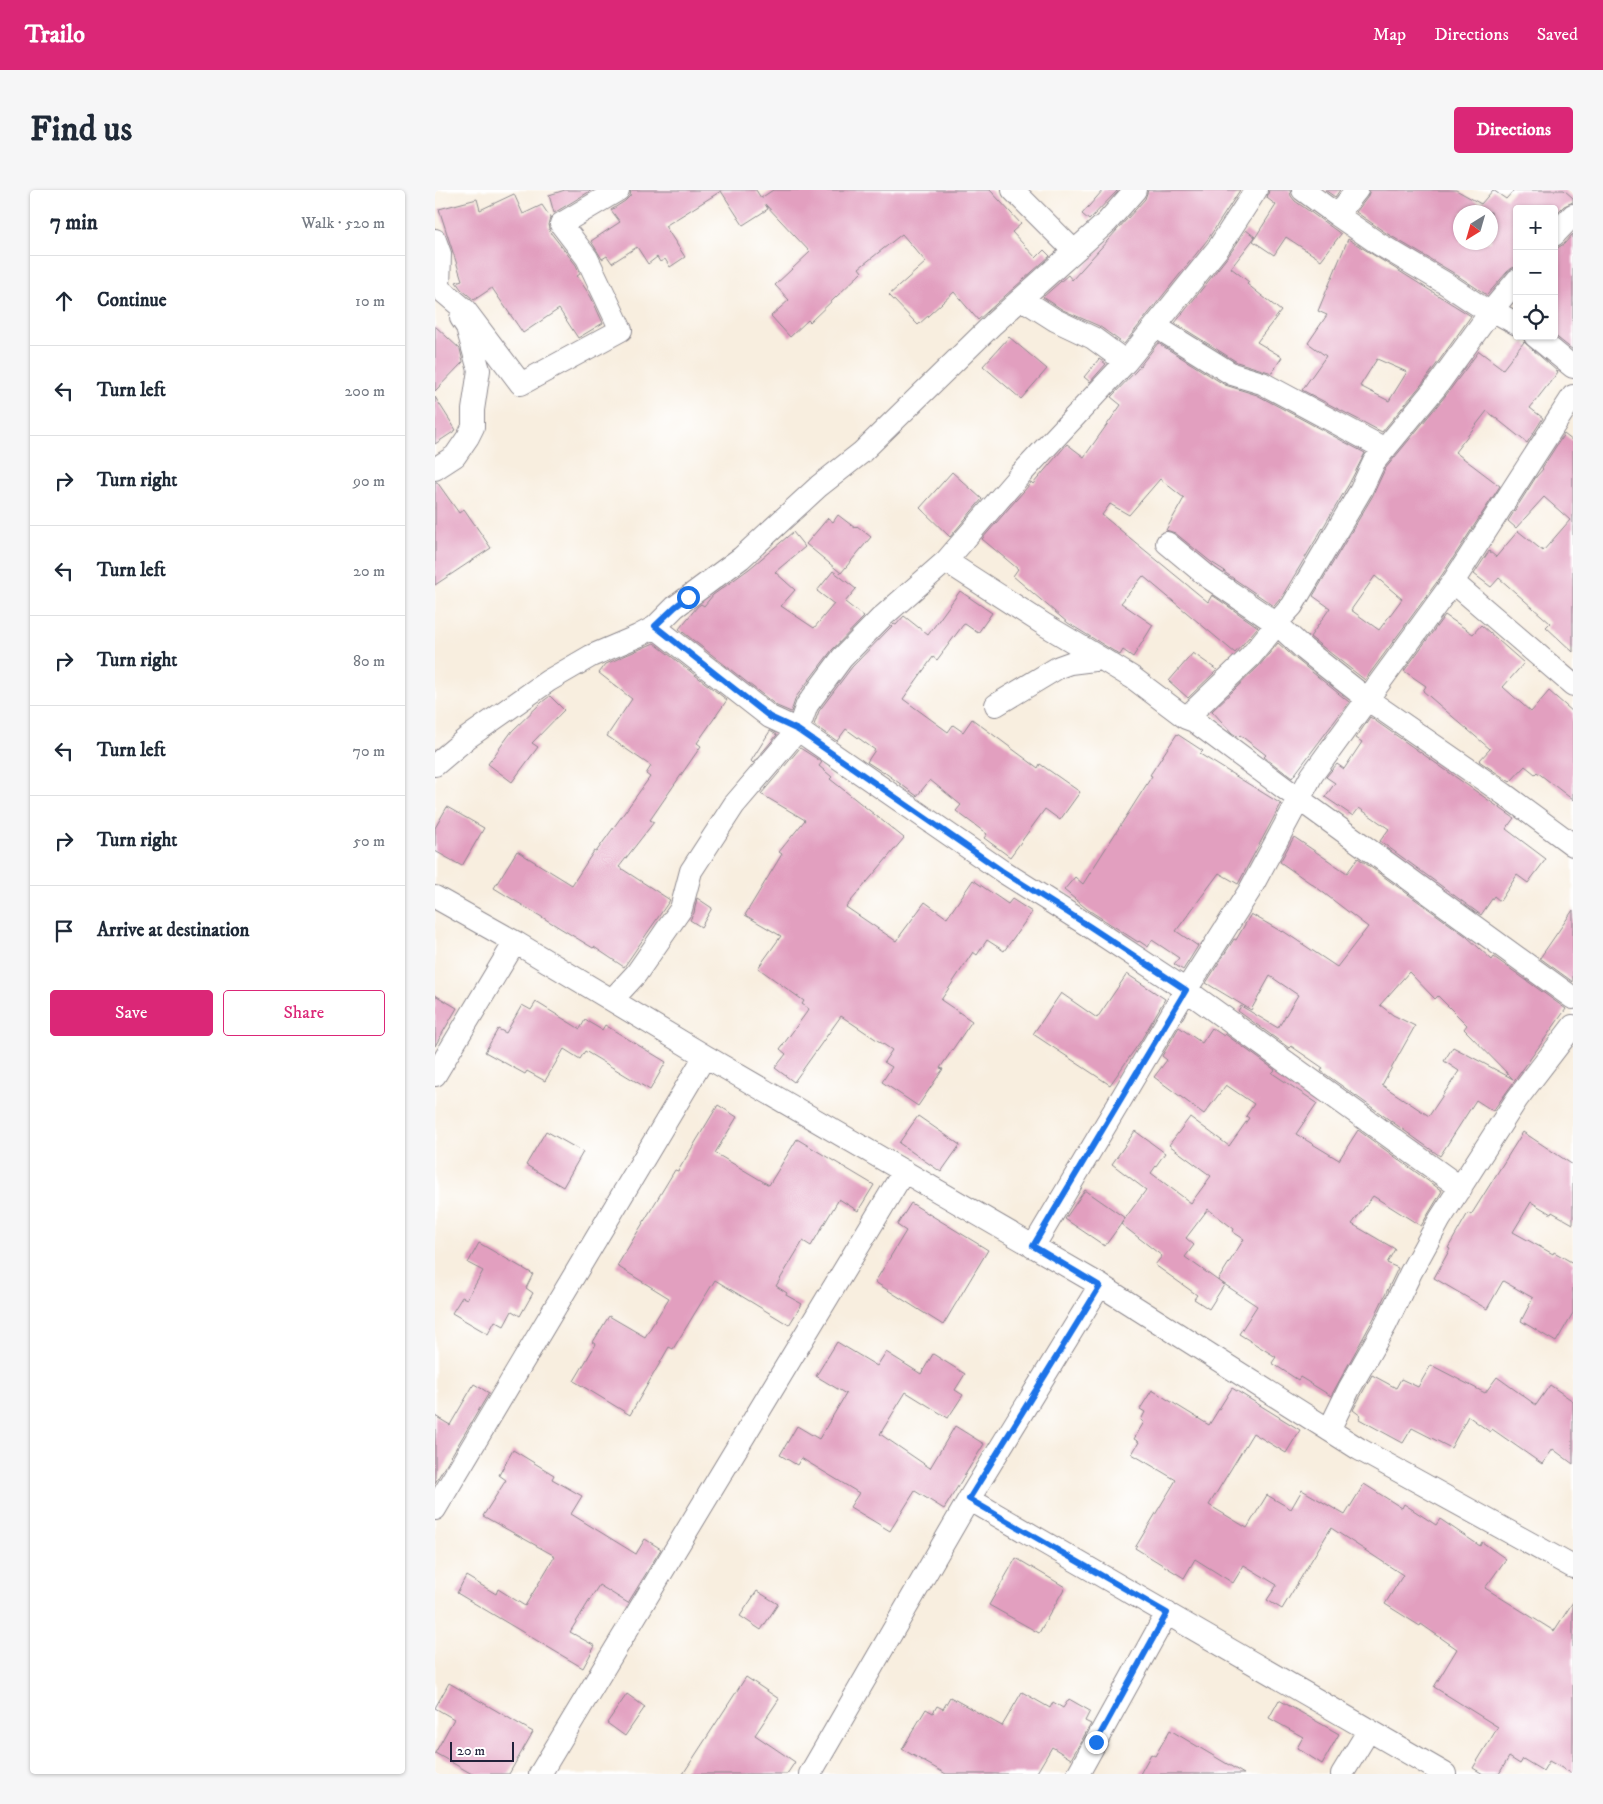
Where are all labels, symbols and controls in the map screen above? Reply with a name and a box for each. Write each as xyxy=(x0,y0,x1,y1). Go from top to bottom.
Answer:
text: Trailo xyxy=(25,20,85,50)
text: Map xyxy=(1373,24,1406,46)
text: Directions xyxy=(1434,24,1509,46)
text: Saved xyxy=(1537,24,1578,46)
button: Directions xyxy=(1454,107,1573,153)
text: Find us xyxy=(30,108,132,152)
north arrow xyxy=(1453,205,1498,250)
map controls xyxy=(1513,205,1558,340)
button: + xyxy=(1513,205,1558,250)
text: 7 min xyxy=(50,210,98,236)
text: Walk · 520 m xyxy=(301,213,385,233)
button: − xyxy=(1513,250,1558,295)
icon: ahead xyxy=(50,287,78,315)
text: Continue xyxy=(97,289,167,312)
text: 10 m xyxy=(355,291,385,311)
button: locate xyxy=(1513,295,1558,340)
icon: left xyxy=(50,377,78,405)
text: Turn left xyxy=(97,379,166,402)
text: 200 m xyxy=(344,381,385,401)
icon: right xyxy=(50,467,78,495)
text: Turn right xyxy=(97,469,177,492)
text: 90 m xyxy=(353,471,385,491)
icon: left xyxy=(50,557,78,585)
text: Turn left xyxy=(97,559,166,582)
text: 20 m xyxy=(353,561,385,581)
route start xyxy=(677,586,700,609)
icon: right xyxy=(50,647,78,675)
text: Turn right xyxy=(97,649,177,672)
text: 80 m xyxy=(353,651,385,671)
icon: left xyxy=(50,737,78,765)
text: Turn left xyxy=(97,739,166,762)
text: 70 m xyxy=(353,741,385,761)
icon: right xyxy=(50,827,78,855)
text: Turn right xyxy=(97,829,177,852)
text: 50 m xyxy=(353,831,385,851)
icon: arrive xyxy=(50,917,78,945)
text: Arrive at destination xyxy=(97,919,249,942)
button: Save xyxy=(50,990,213,1036)
button: Share xyxy=(223,990,385,1036)
route end xyxy=(1085,1731,1108,1754)
scale bar xyxy=(450,1739,514,1762)
text: 20 m xyxy=(457,1742,485,1760)

